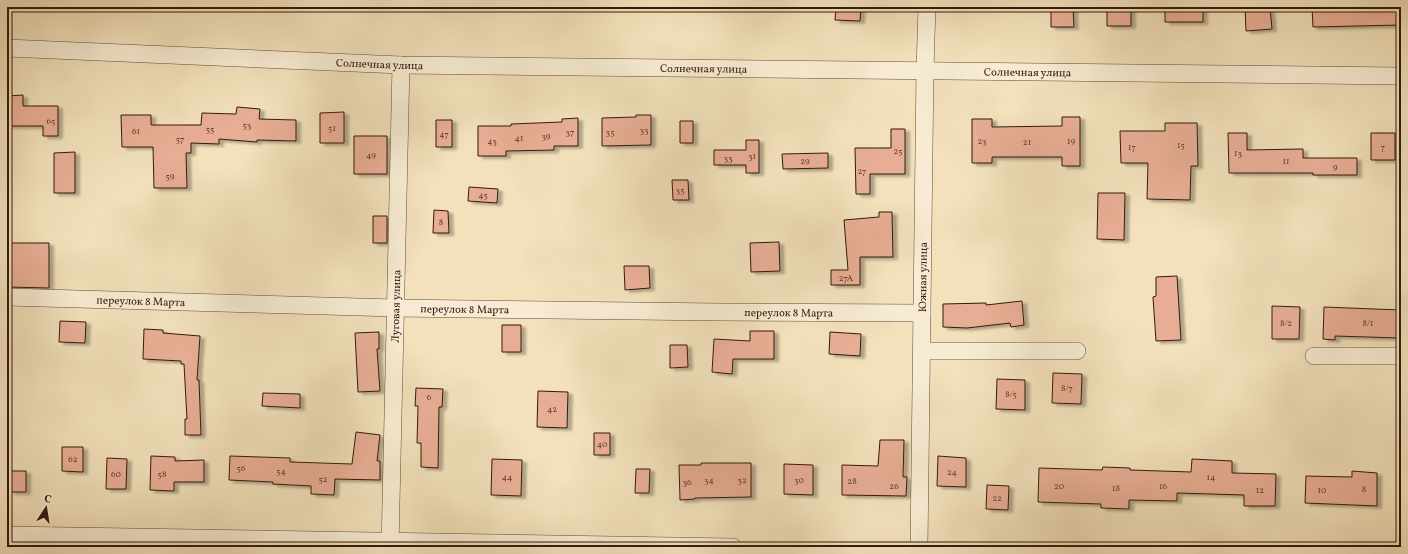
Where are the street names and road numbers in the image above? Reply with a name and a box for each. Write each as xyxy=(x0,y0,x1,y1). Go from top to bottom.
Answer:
street label: Солнечная улица xyxy=(336,56,424,74)
street label: Солнечная улица xyxy=(660,62,748,78)
street label: Солнечная улица xyxy=(984,65,1072,81)
street label: Южная улица xyxy=(916,241,932,312)
street label: Луговая улица xyxy=(389,269,405,343)
street label: переулок 8 Марта xyxy=(96,294,186,311)
street label: переулок 8 Марта xyxy=(420,302,510,318)
street label: переулок 8 Марта xyxy=(744,306,834,322)

